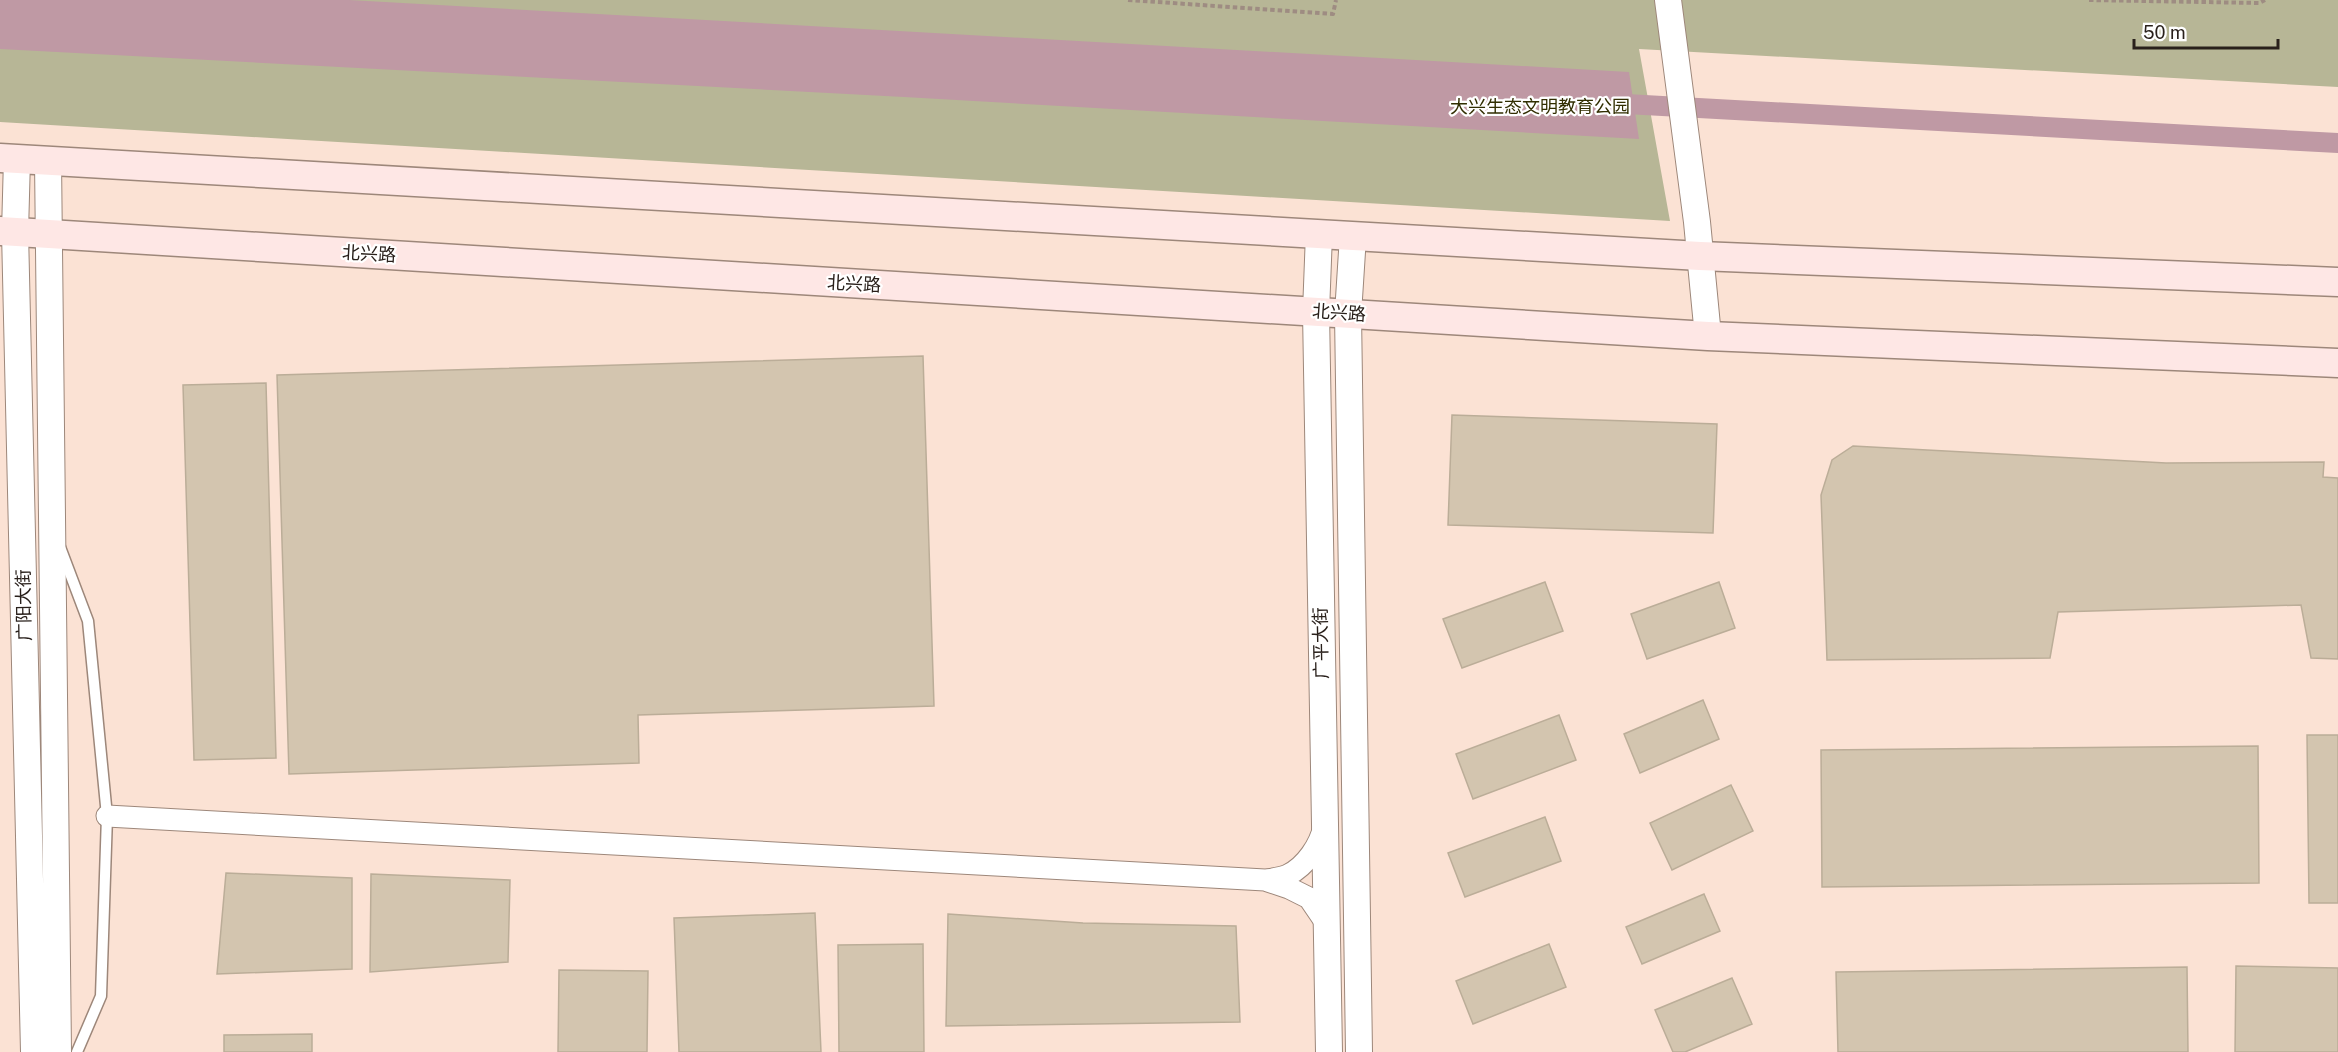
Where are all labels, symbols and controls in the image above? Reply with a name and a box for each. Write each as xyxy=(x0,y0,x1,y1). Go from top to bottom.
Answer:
scale bar xyxy=(2134,12,2278,50)
text: 50 m xyxy=(2143,22,2186,43)
park label: 大兴生态文明教育公园 xyxy=(1450,96,1630,117)
street label: 北兴路 xyxy=(342,242,397,265)
street label: 北兴路 xyxy=(827,272,882,295)
street label: 北兴路 xyxy=(1311,300,1367,325)
street label: 广阳大街 xyxy=(12,569,35,641)
street label: 广平大街 xyxy=(1309,607,1332,679)

